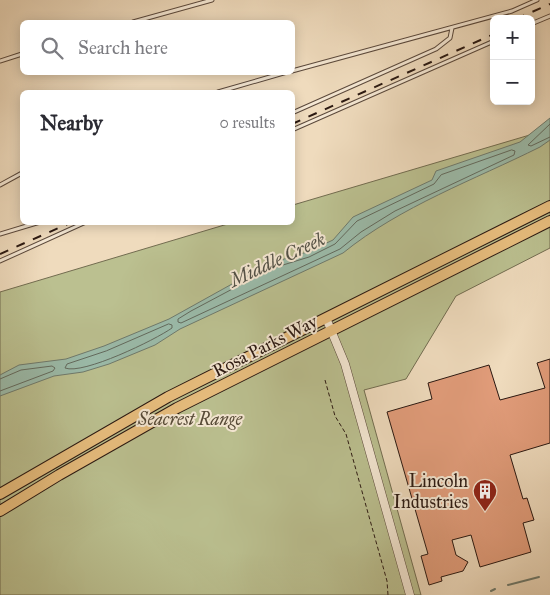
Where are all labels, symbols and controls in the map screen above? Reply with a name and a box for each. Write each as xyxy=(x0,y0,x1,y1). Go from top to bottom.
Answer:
map controls xyxy=(490,15,535,105)
button: + xyxy=(490,15,535,60)
search box xyxy=(20,20,295,75)
icon: search xyxy=(38,34,66,62)
text: Search here xyxy=(78,36,168,59)
button: − xyxy=(490,60,535,105)
text: Nearby xyxy=(40,110,103,136)
text: 0 results xyxy=(220,113,275,132)
water label: Middle Creek xyxy=(224,227,329,293)
street label: Rosa Parks Way xyxy=(209,310,322,382)
park label: Seacrest Range xyxy=(137,408,244,430)
place label: Lincoln Industries xyxy=(393,470,468,513)
building icon: Lincoln Industries xyxy=(472,478,498,512)

